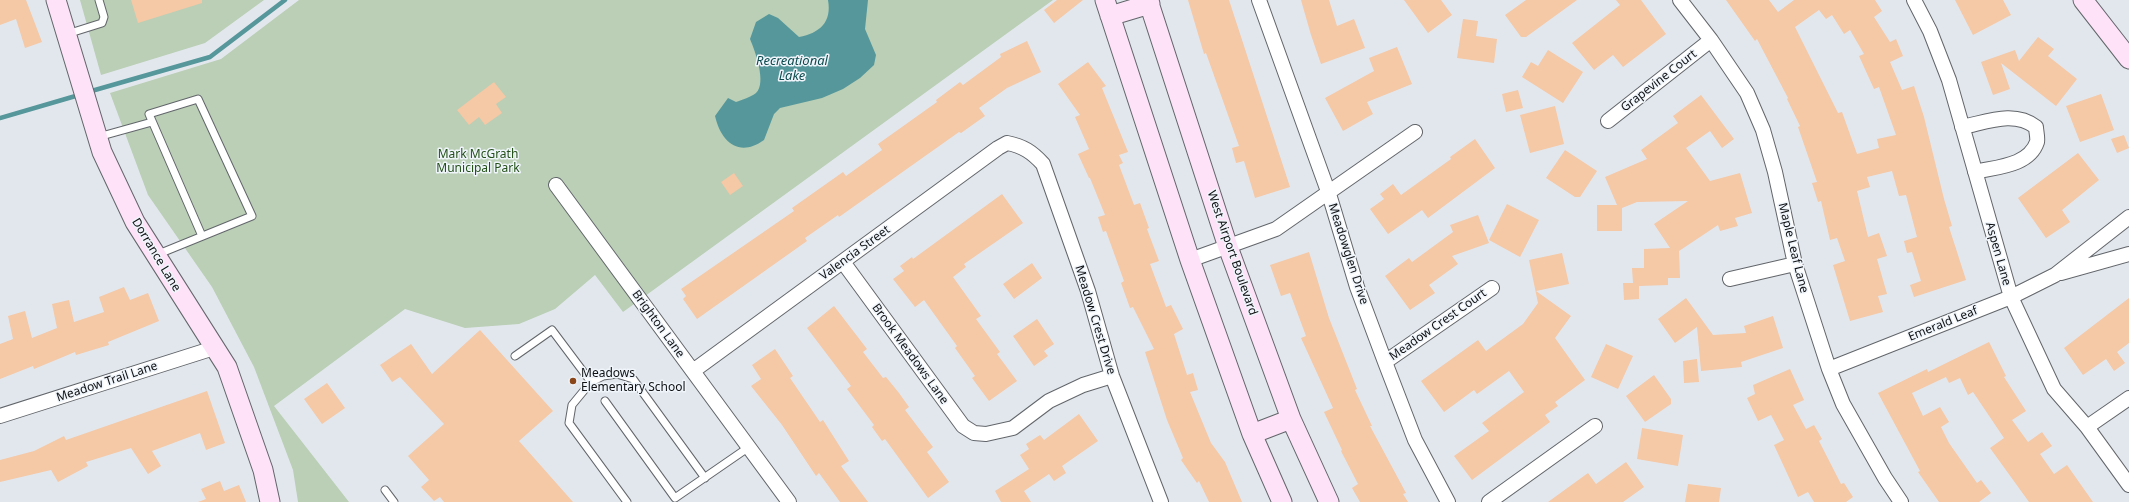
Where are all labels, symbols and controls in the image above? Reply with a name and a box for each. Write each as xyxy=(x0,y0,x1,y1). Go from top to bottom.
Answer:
street label: Grapevine Court xyxy=(1618,47,1700,115)
water label: Recreational Lake xyxy=(756,53,828,84)
park label: Mark McGrath Municipal Park xyxy=(436,148,520,176)
street label: West Airport Boulevard xyxy=(1204,189,1260,317)
street label: Meadowglen Drive xyxy=(1325,202,1371,306)
street label: Maple Leaf Lane xyxy=(1775,202,1811,294)
street label: Dorrance Lane xyxy=(129,216,183,294)
street label: Aspen Lane xyxy=(1982,221,2014,287)
street label: Valencia Street xyxy=(817,223,893,283)
street label: Meadow Crest Drive xyxy=(1072,264,1118,376)
street label: Meadow Crest Court xyxy=(1387,286,1489,364)
street label: Brighton Lane xyxy=(629,287,687,361)
street label: Brook Meadows Lane xyxy=(869,301,951,407)
street label: Emerald Leaf xyxy=(1906,304,1980,344)
street label: Meadow Trail Lane xyxy=(55,359,159,405)
place label: Meadows Elementary School xyxy=(581,367,686,395)
marker: Meadows Elementary School xyxy=(568,376,578,386)

